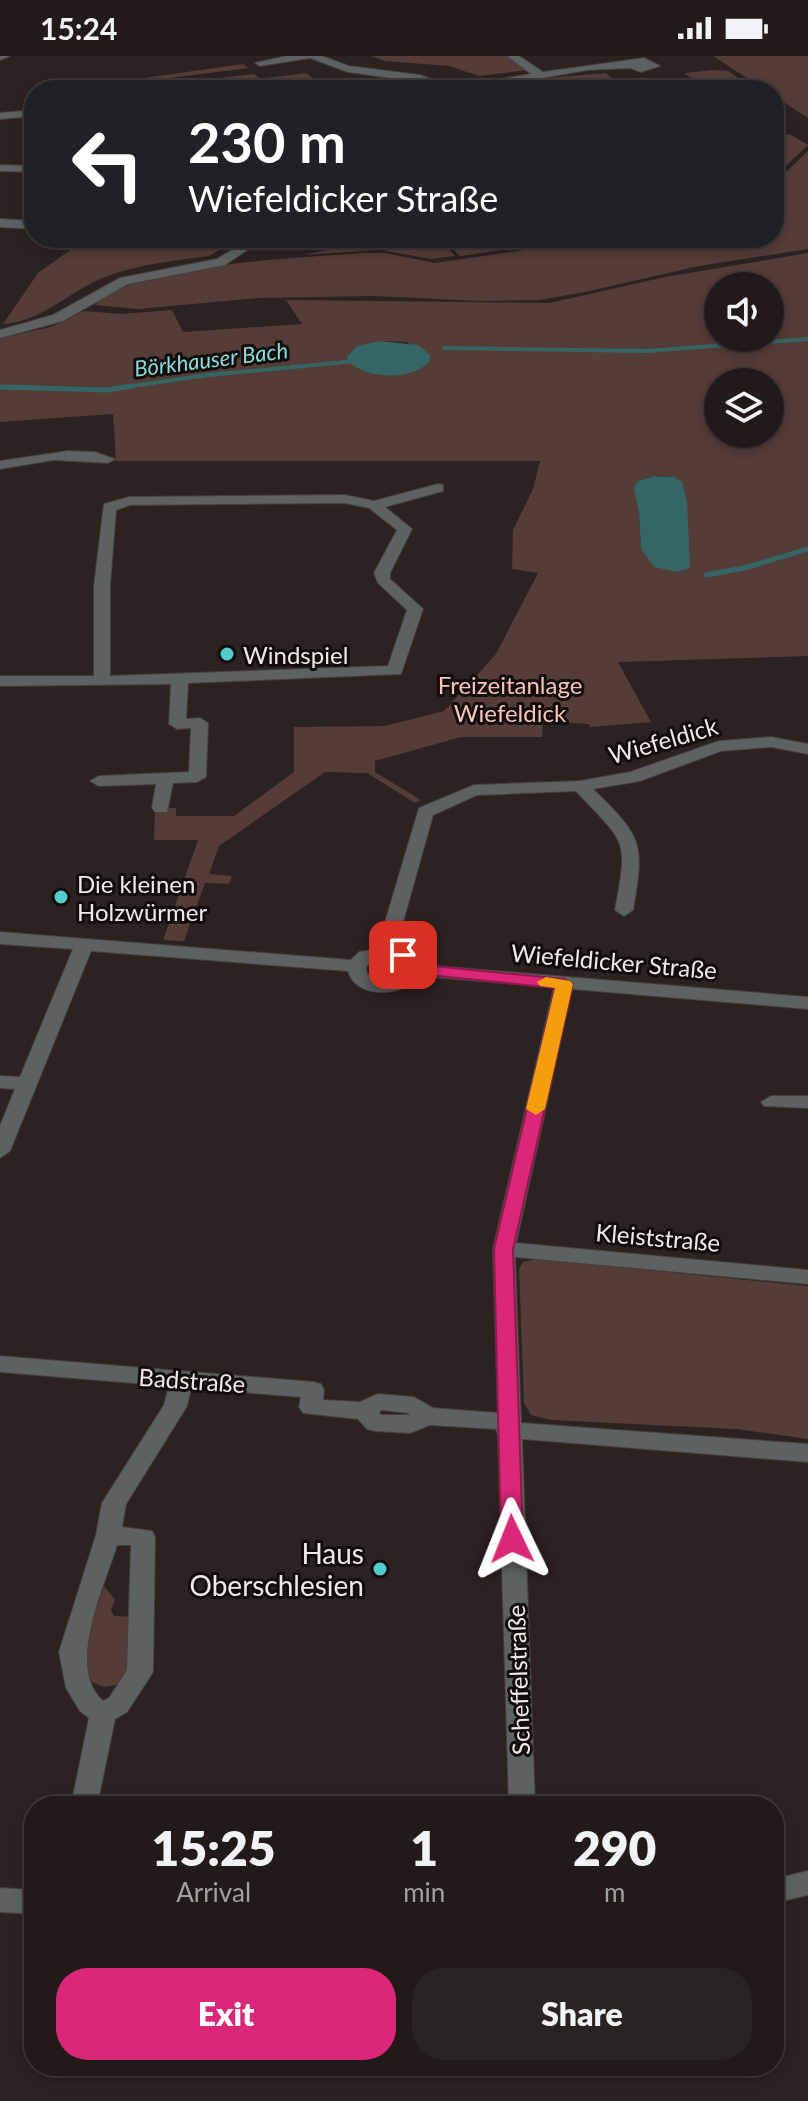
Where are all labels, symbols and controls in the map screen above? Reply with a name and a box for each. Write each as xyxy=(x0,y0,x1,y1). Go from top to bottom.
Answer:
text: 15:24 xyxy=(40,10,117,46)
text: 230 m xyxy=(188,108,346,175)
icon: left xyxy=(56,112,160,216)
text: Wiefeldicker Straße xyxy=(188,176,498,220)
map controls xyxy=(704,272,784,448)
button: sound xyxy=(704,272,784,352)
water label: Börkhauser Bach xyxy=(133,336,289,382)
button: layers xyxy=(704,368,784,448)
place label: Windspiel xyxy=(243,640,348,669)
marker: Windspiel xyxy=(218,645,236,663)
park label: Freizeitanlage Wiefeldick xyxy=(438,670,582,727)
street label: Wiefeldick xyxy=(605,710,722,769)
place label: Die kleinen Holzwürmer xyxy=(77,869,207,926)
marker: Die kleinen Holzwürmer xyxy=(52,888,70,906)
pin xyxy=(369,921,437,989)
icon: arrive xyxy=(381,933,425,977)
street label: Wiefeldicker Straße xyxy=(510,938,718,984)
street label: Kleiststraße xyxy=(594,1217,722,1257)
street label: Badstraße xyxy=(138,1362,246,1398)
position arrow xyxy=(470,1497,554,1581)
place label: Haus Oberschlesien xyxy=(190,1536,364,1602)
marker: Haus Oberschlesien xyxy=(371,1560,389,1578)
street label: Scheffelstraße xyxy=(501,1604,535,1756)
text: 15:25 xyxy=(152,1819,276,1876)
text: 1 xyxy=(410,1819,438,1876)
text: 290 xyxy=(573,1819,656,1876)
text: Arrival xyxy=(176,1876,251,1908)
text: min xyxy=(403,1876,445,1908)
text: m xyxy=(604,1876,625,1908)
button: Exit xyxy=(56,1968,396,2060)
button: Share xyxy=(412,1968,752,2060)

